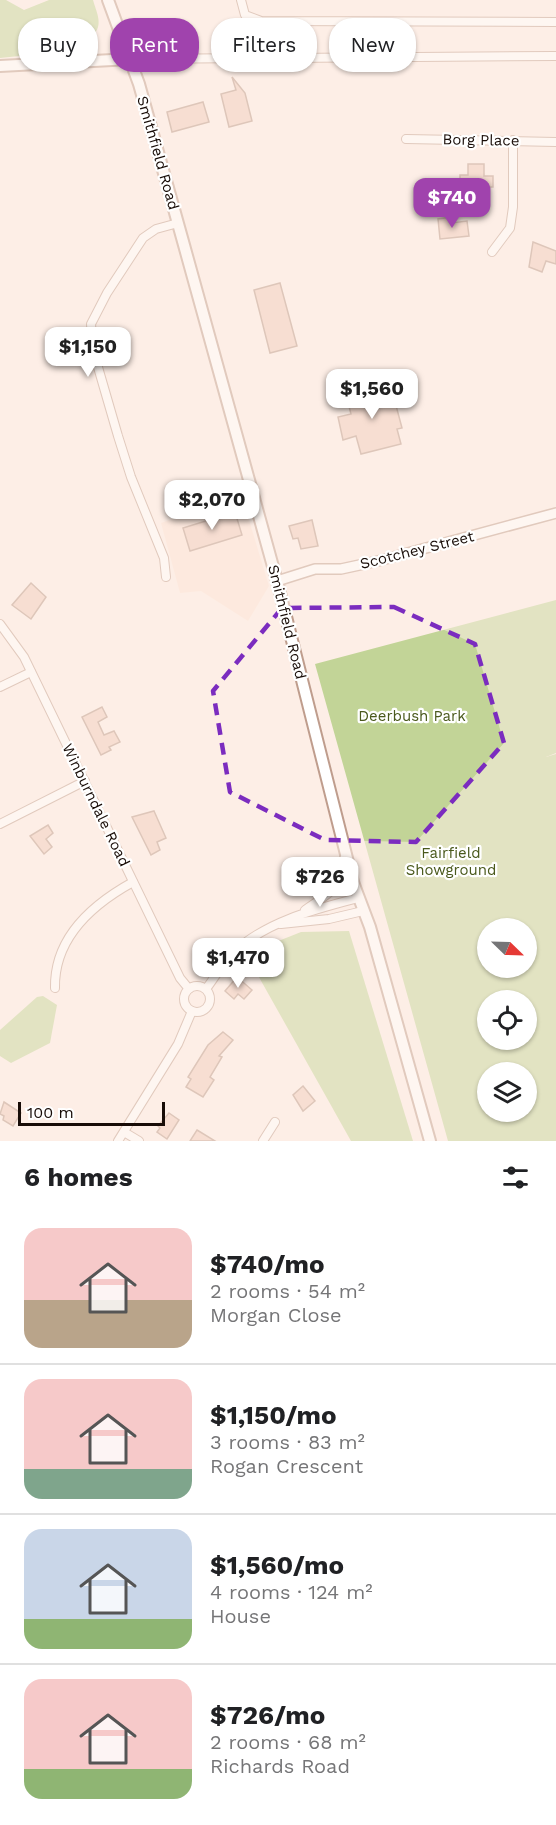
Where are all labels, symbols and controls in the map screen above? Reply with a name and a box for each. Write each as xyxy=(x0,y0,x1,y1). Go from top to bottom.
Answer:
chip: Buy xyxy=(18,18,98,72)
chip: Rent xyxy=(110,18,199,72)
chip: Filters xyxy=(211,18,317,72)
chip: New xyxy=(329,18,416,72)
street label: Smithfield Road xyxy=(133,94,183,212)
street label: Borg Place xyxy=(442,130,520,150)
pin: $740 xyxy=(416,178,488,229)
text: $740 xyxy=(427,185,477,209)
pin: $1,150 xyxy=(39,327,137,378)
text: $1,150 xyxy=(59,334,117,358)
pin: $1,560 xyxy=(323,369,421,420)
text: $1,560 xyxy=(340,376,404,400)
pin: $2,070 xyxy=(163,480,261,531)
text: $2,070 xyxy=(178,487,246,511)
street label: Scotchey Street xyxy=(358,527,477,573)
street label: Smithfield Road xyxy=(264,563,310,681)
park label: Deerbush Park xyxy=(358,707,466,725)
street label: Winburndale Road xyxy=(58,741,134,869)
park label: Fairfield Showground xyxy=(406,844,496,879)
pin: $726 xyxy=(284,857,356,908)
text: $726 xyxy=(295,864,345,888)
north arrow xyxy=(477,918,537,978)
map controls xyxy=(477,918,537,1122)
pin: $1,470 xyxy=(189,938,287,989)
text: $1,470 xyxy=(206,945,270,969)
button: locate xyxy=(477,990,537,1050)
button: layers xyxy=(477,1062,537,1122)
scale bar xyxy=(18,1099,165,1126)
text: 100 m xyxy=(27,1103,74,1122)
icon: filters xyxy=(499,1161,532,1194)
text: 6 homes xyxy=(24,1162,133,1192)
text: $740/mo xyxy=(210,1249,325,1279)
icon: home xyxy=(72,1252,144,1324)
text: 2 rooms · 54 m² xyxy=(210,1279,365,1303)
text: Morgan Close xyxy=(210,1303,342,1327)
text: $1,150/mo xyxy=(210,1400,337,1430)
icon: home xyxy=(72,1403,144,1475)
text: 3 rooms · 83 m² xyxy=(210,1430,365,1454)
text: Rogan Crescent xyxy=(210,1454,363,1478)
text: $1,560/mo xyxy=(210,1550,344,1580)
icon: home xyxy=(72,1553,144,1625)
text: 4 rooms · 124 m² xyxy=(210,1580,373,1604)
text: House xyxy=(210,1604,271,1628)
text: $726/mo xyxy=(210,1700,325,1730)
icon: home xyxy=(72,1703,144,1775)
text: 2 rooms · 68 m² xyxy=(210,1730,366,1754)
text: Richards Road xyxy=(210,1754,350,1778)

